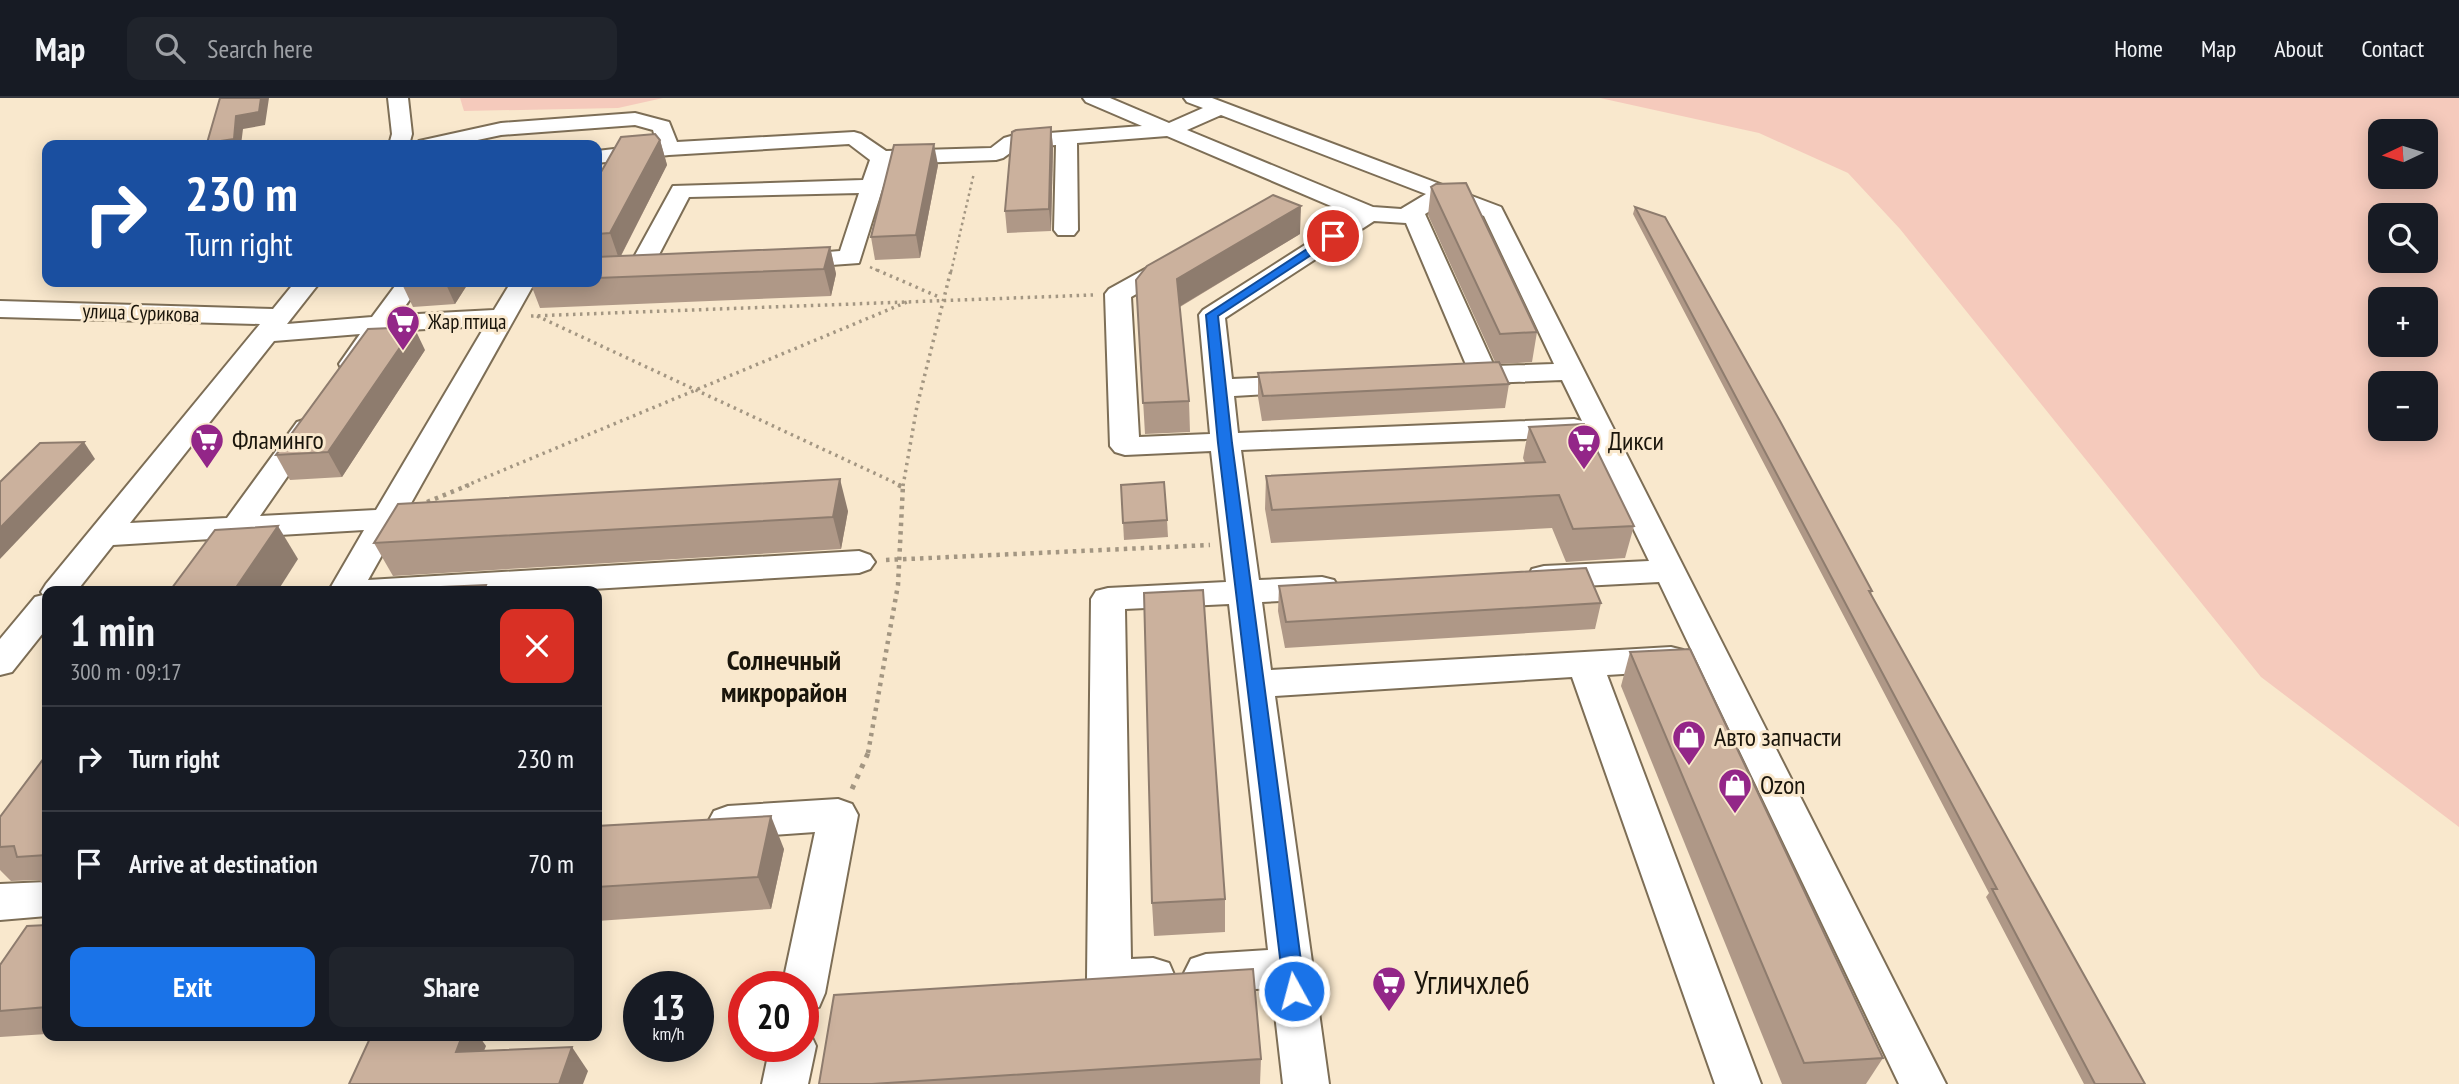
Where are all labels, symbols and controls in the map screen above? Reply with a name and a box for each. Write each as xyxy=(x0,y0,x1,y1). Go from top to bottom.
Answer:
search box xyxy=(127,17,617,80)
text: Map xyxy=(35,27,85,70)
icon: search xyxy=(151,29,189,67)
text: Search here xyxy=(207,32,313,65)
text: Home xyxy=(2114,33,2163,64)
text: Map xyxy=(2201,33,2236,64)
text: About xyxy=(2274,33,2323,64)
text: Contact xyxy=(2361,33,2424,64)
north arrow xyxy=(2368,119,2438,189)
map controls xyxy=(2368,119,2438,441)
text: 230 m xyxy=(185,161,298,225)
icon: right xyxy=(70,168,161,259)
button: search xyxy=(2368,203,2438,273)
pin xyxy=(1303,206,1363,266)
icon: arrive xyxy=(1314,217,1352,255)
text: Turn right xyxy=(185,223,293,265)
button: + xyxy=(2368,287,2438,357)
street label: улица Сурикова xyxy=(82,297,200,328)
supermarket icon: Жар птица xyxy=(384,303,422,352)
place label: Жар птица xyxy=(427,308,506,335)
button: − xyxy=(2368,371,2438,441)
supermarket icon: Фламинго xyxy=(188,421,226,470)
supermarket icon: Дикси xyxy=(1565,422,1603,471)
place label: Фламинго xyxy=(232,423,324,456)
place label: Дикси xyxy=(1608,424,1664,457)
text: 1 min xyxy=(70,603,155,658)
button: close xyxy=(500,609,574,683)
district label: Солнечный микрорайон xyxy=(721,641,847,710)
text: 300 m · 09:17 xyxy=(70,657,182,686)
shop icon: Авто запчасти xyxy=(1670,718,1708,767)
place label: Авто запчасти xyxy=(1714,720,1842,753)
icon: right xyxy=(70,740,108,778)
text: Turn right xyxy=(129,742,220,775)
text: 230 m xyxy=(516,742,574,775)
shop icon: Ozon xyxy=(1716,766,1754,815)
place label: Ozon xyxy=(1760,768,1806,801)
icon: arrive xyxy=(70,845,108,883)
text: Arrive at destination xyxy=(129,847,318,880)
text: 70 m xyxy=(528,847,574,880)
button: Exit xyxy=(70,947,315,1027)
button: Share xyxy=(329,947,574,1027)
position arrow xyxy=(1257,954,1331,1028)
place label: Угличхлеб xyxy=(1414,961,1529,1003)
supermarket icon: Угличхлеб xyxy=(1370,964,1408,1013)
speed limit sign: 20 xyxy=(728,971,819,1062)
text: 13 xyxy=(652,984,685,1030)
text: km/h xyxy=(653,1022,684,1045)

